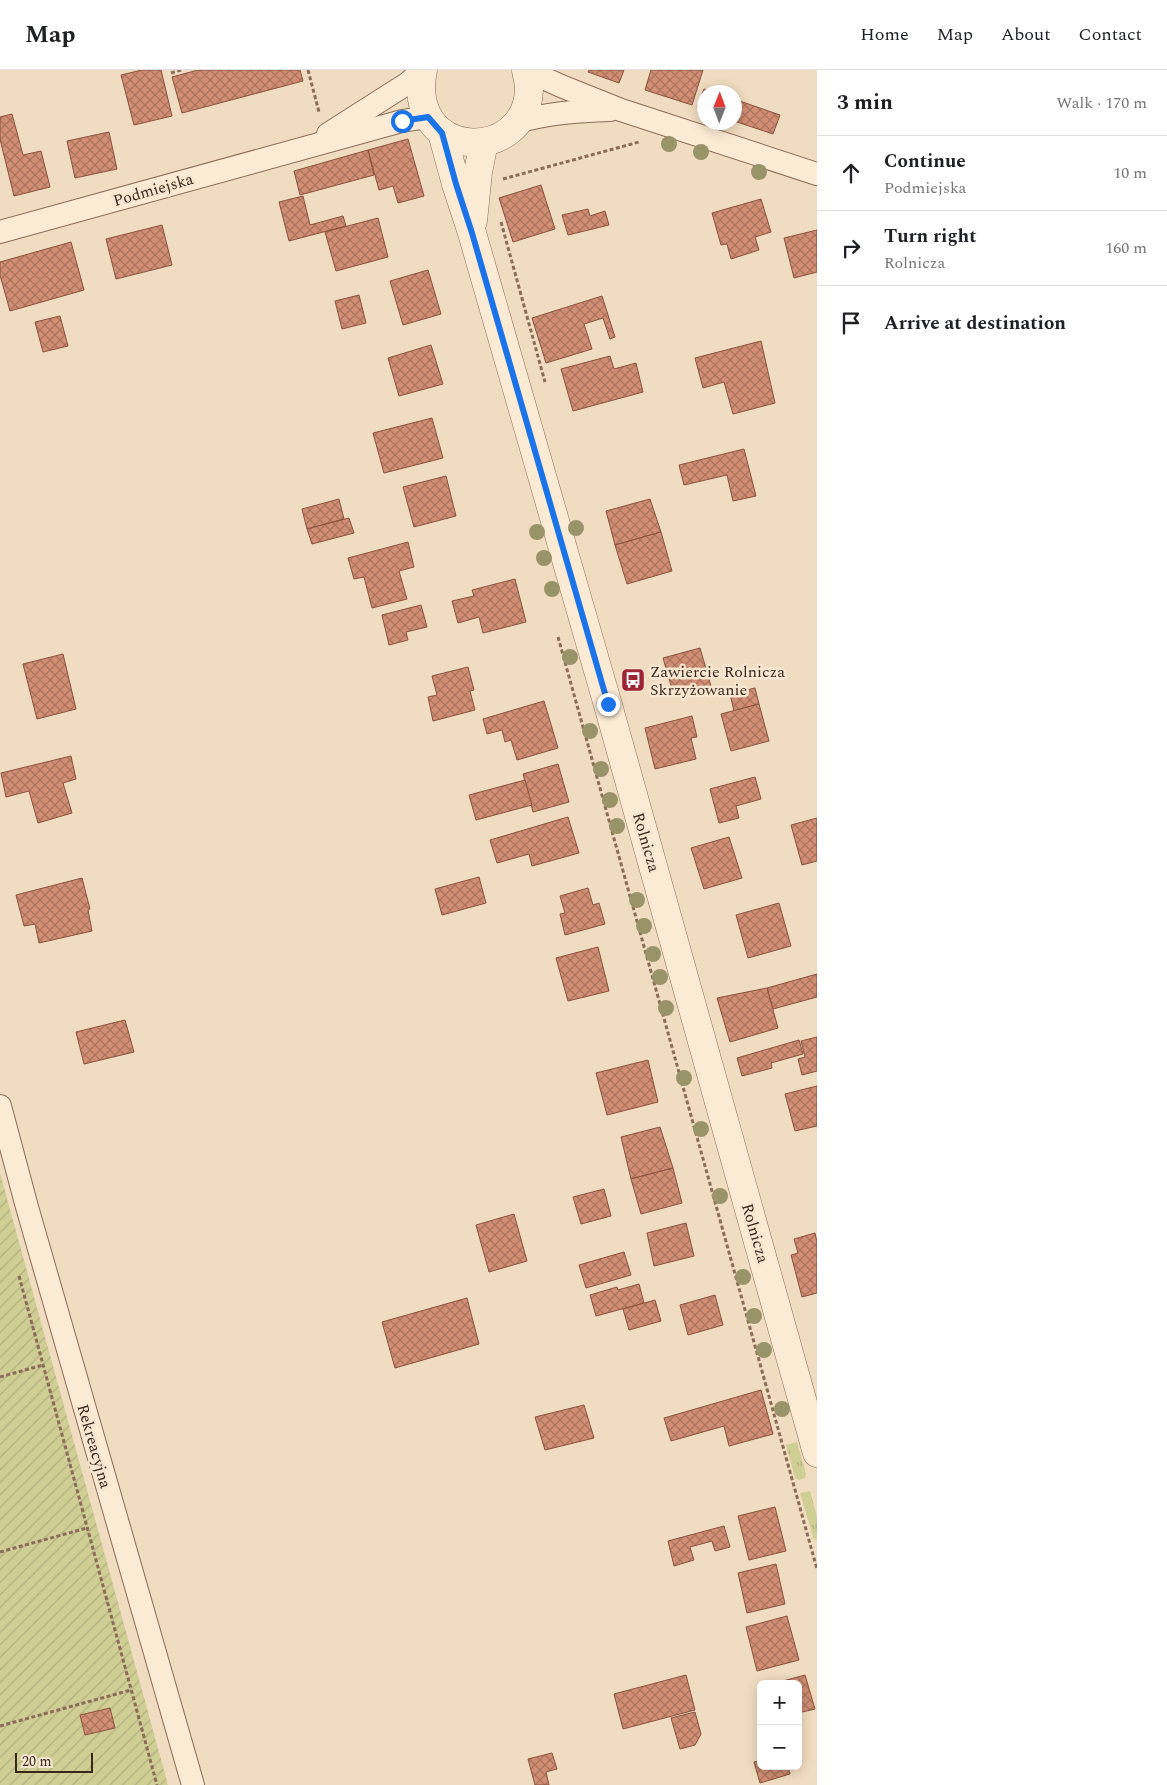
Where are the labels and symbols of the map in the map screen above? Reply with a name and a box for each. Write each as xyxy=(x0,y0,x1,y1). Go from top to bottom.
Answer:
north arrow xyxy=(697,85,742,130)
route start xyxy=(391,110,414,133)
street label: Podmiejska xyxy=(110,167,196,213)
place label: Zawiercie Rolnicza Skrzyżowanie xyxy=(650,660,785,702)
bus stop icon: Zawiercie Rolnicza Skrzyżowanie xyxy=(620,667,646,693)
route end xyxy=(597,693,620,716)
street label: Rolnicza xyxy=(626,809,666,875)
street label: Rolnicza xyxy=(735,1200,775,1266)
street label: Rekreacyjna xyxy=(71,1401,118,1491)
scale bar xyxy=(15,1750,92,1773)

